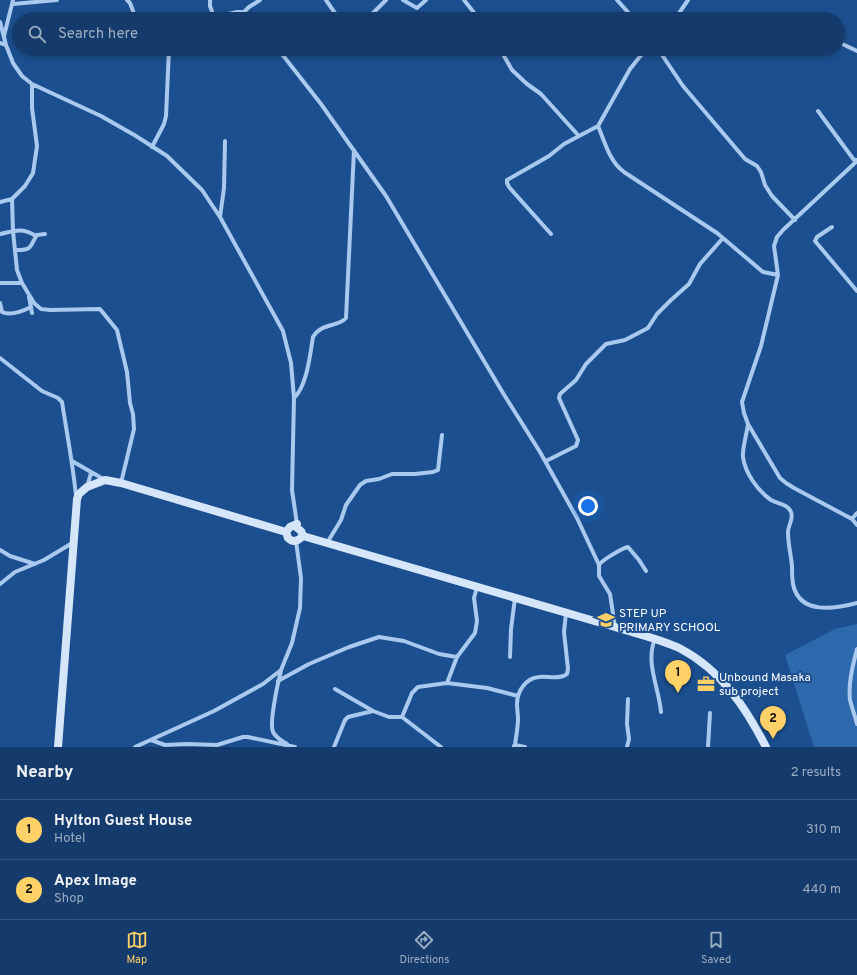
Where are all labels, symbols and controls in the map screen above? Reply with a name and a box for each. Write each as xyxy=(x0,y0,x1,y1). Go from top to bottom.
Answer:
search box xyxy=(12,12,845,56)
icon: search xyxy=(26,23,48,45)
text: Search here xyxy=(58,25,138,44)
your location xyxy=(578,496,598,516)
place label: STEP UP PRIMARY SCHOOL xyxy=(619,606,721,636)
school or university icon: STEP UP PRIMARY SCHOOL xyxy=(596,610,616,630)
pin: 1 xyxy=(665,660,691,693)
place label: Unbound Masaka sub project xyxy=(719,670,811,700)
office icon: Unbound Masaka sub project xyxy=(696,674,716,694)
pin: 2 xyxy=(760,706,786,739)
text: Nearby xyxy=(16,762,73,784)
text: 2 results xyxy=(791,765,841,781)
text: Hylton Guest House xyxy=(54,812,192,831)
text: 1 xyxy=(26,822,32,838)
text: 310 m xyxy=(806,822,841,838)
text: Hotel xyxy=(54,831,85,847)
text: Apex Image xyxy=(54,872,137,891)
text: 2 xyxy=(25,882,33,898)
text: 440 m xyxy=(802,882,841,898)
text: Shop xyxy=(54,891,84,907)
tab: Map xyxy=(126,929,148,967)
tab: Directions xyxy=(399,929,449,967)
tab: Saved xyxy=(701,929,731,967)

